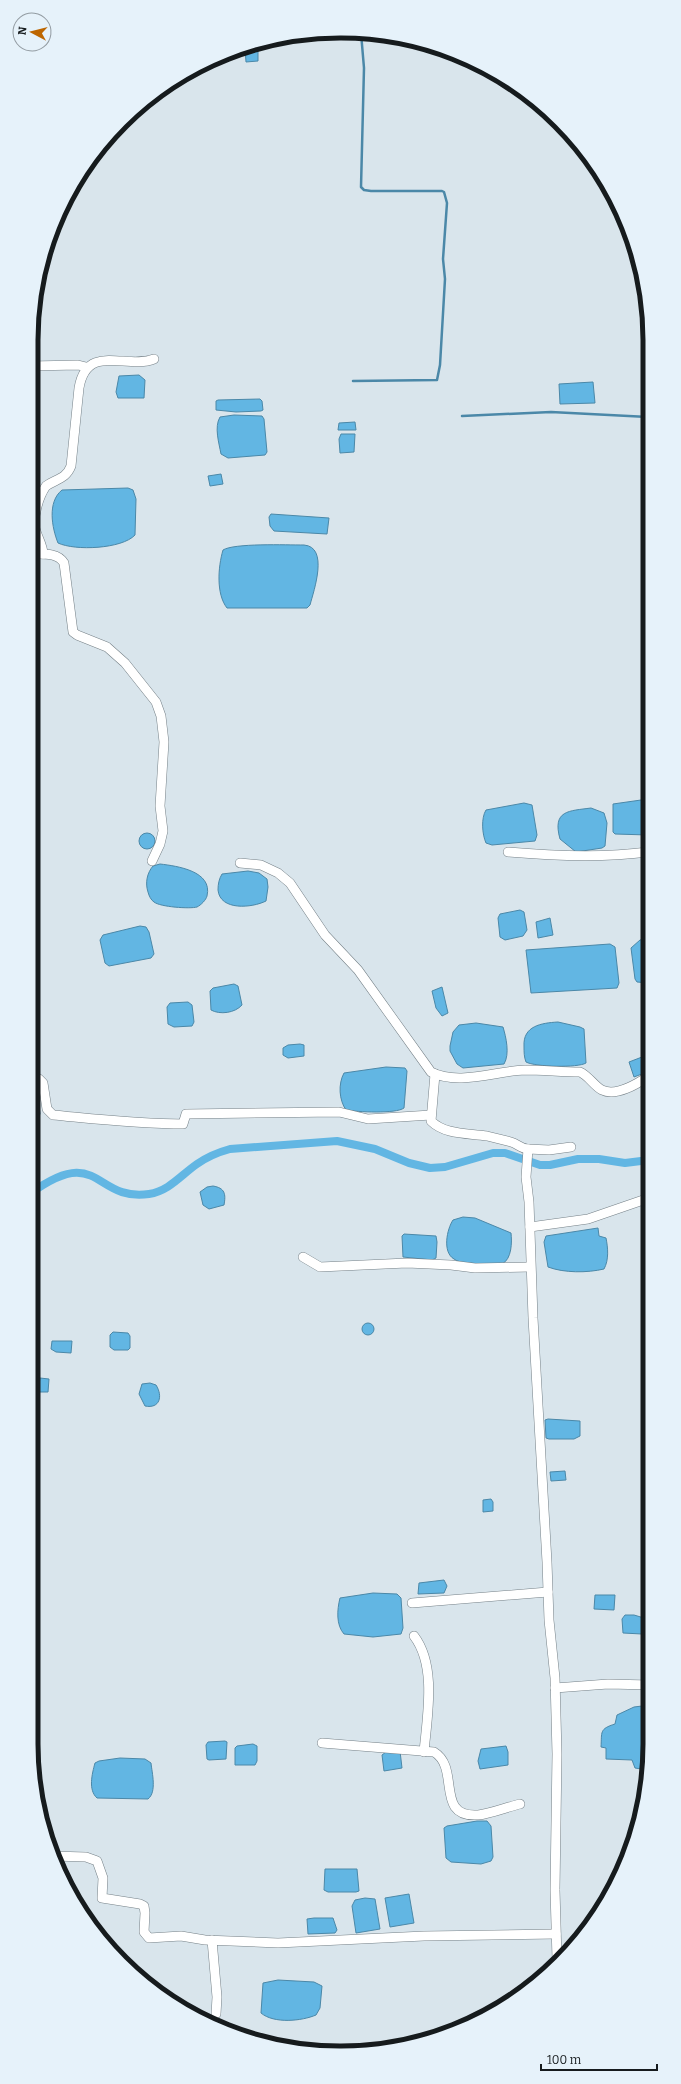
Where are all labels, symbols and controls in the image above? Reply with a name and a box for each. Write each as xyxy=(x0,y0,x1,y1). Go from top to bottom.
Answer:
north arrow xyxy=(12,12,52,52)
text: N xyxy=(16,25,30,36)
scale bar xyxy=(541,2046,657,2072)
text: 100 m xyxy=(547,2053,582,2067)

